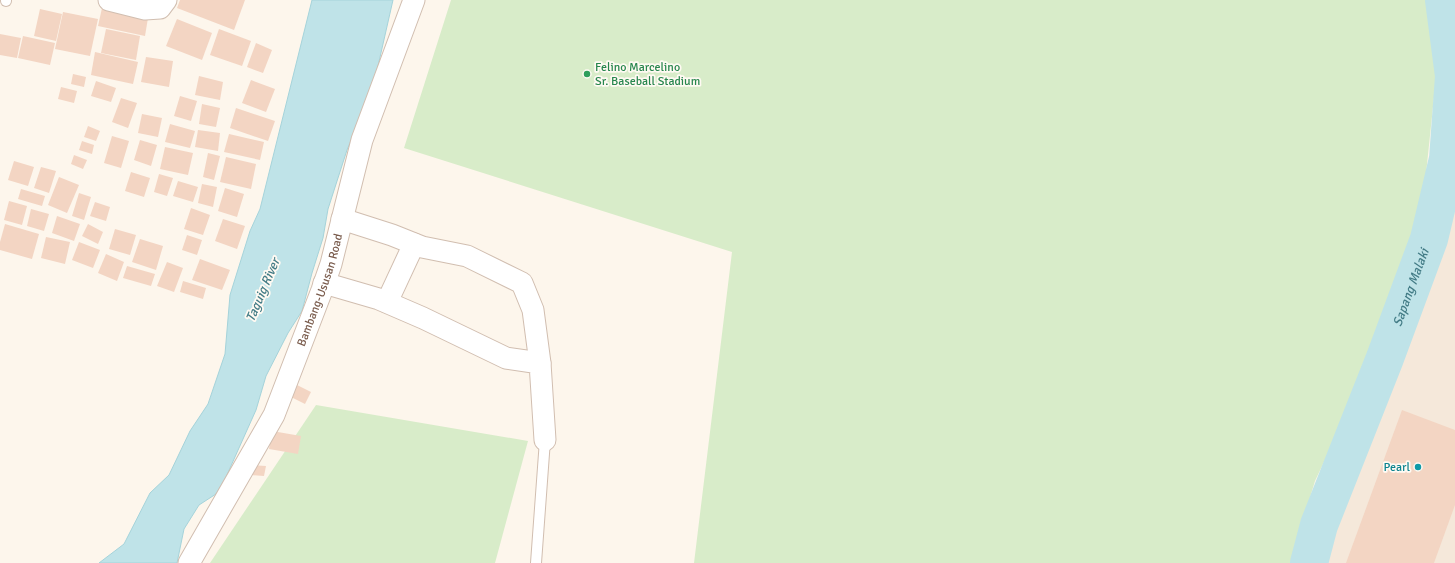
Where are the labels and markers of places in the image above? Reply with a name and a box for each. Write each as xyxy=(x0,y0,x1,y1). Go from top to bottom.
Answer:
place label: Felino Marcelino Sr. Baseball Stadium xyxy=(595,60,700,89)
marker: Felino Marcelino Sr. Baseball Stadium xyxy=(582,69,592,79)
place label: Pearl xyxy=(1383,460,1410,475)
marker: Pearl xyxy=(1413,462,1423,472)

